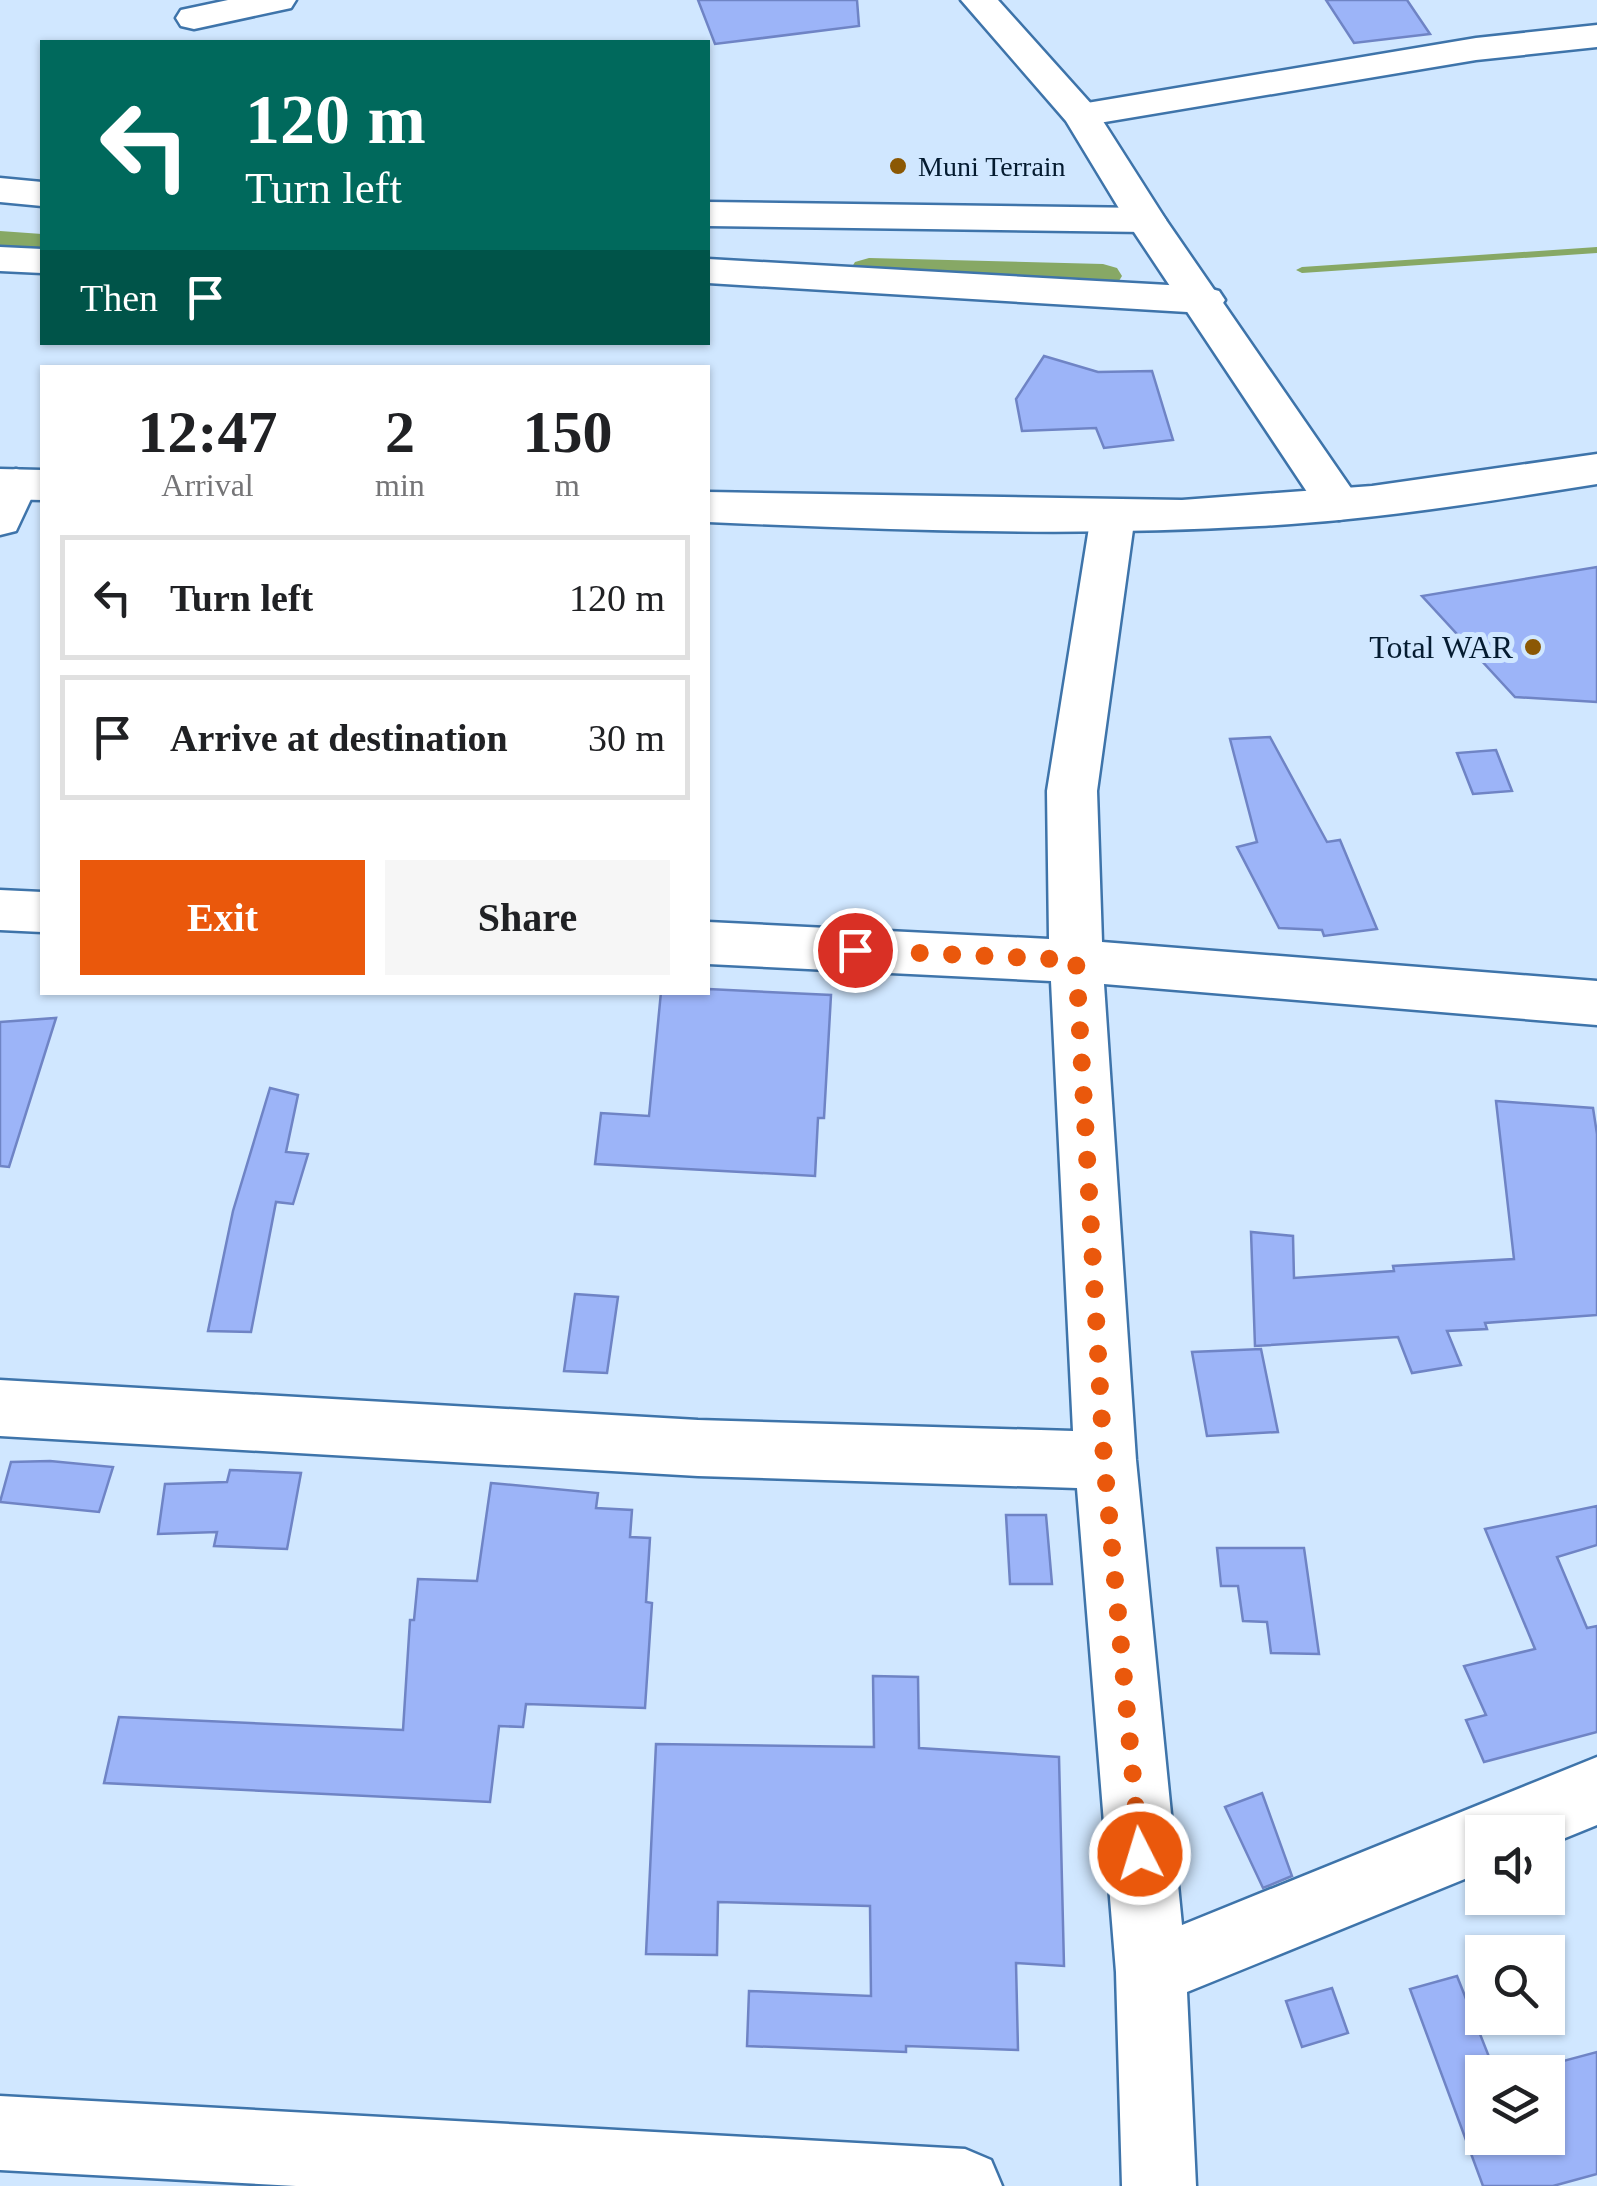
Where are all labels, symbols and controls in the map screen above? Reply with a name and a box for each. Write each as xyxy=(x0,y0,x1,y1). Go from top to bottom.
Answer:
icon: left xyxy=(80,80,210,210)
text: 120 m xyxy=(245,81,426,158)
place label: Muni Terrain xyxy=(918,151,1066,182)
marker: Muni Terrain xyxy=(887,155,909,177)
text: Turn left xyxy=(245,163,402,213)
icon: arrive xyxy=(178,270,233,325)
text: Then xyxy=(80,277,158,319)
text: 12:47 xyxy=(138,399,278,465)
text: 2 xyxy=(385,399,415,465)
text: 150 xyxy=(522,399,612,465)
text: Arrival xyxy=(161,467,254,503)
text: min xyxy=(375,467,425,503)
text: m xyxy=(555,467,580,503)
icon: left xyxy=(85,570,140,625)
text: Turn left xyxy=(170,577,313,619)
text: 120 m xyxy=(569,577,665,619)
place label: Total WAR xyxy=(1369,629,1514,665)
marker: Total WAR xyxy=(1522,636,1544,658)
icon: arrive xyxy=(85,710,140,765)
text: Arrive at destination xyxy=(170,717,508,759)
text: 30 m xyxy=(588,717,665,759)
button: Exit xyxy=(80,860,365,975)
button: Share xyxy=(385,860,670,975)
pin xyxy=(813,908,898,993)
icon: arrive xyxy=(828,923,883,978)
position arrow xyxy=(1088,1802,1192,1906)
map controls xyxy=(1465,1815,1565,2155)
button: sound xyxy=(1465,1815,1565,1915)
button: search xyxy=(1465,1935,1565,2035)
button: layers xyxy=(1465,2055,1565,2155)

